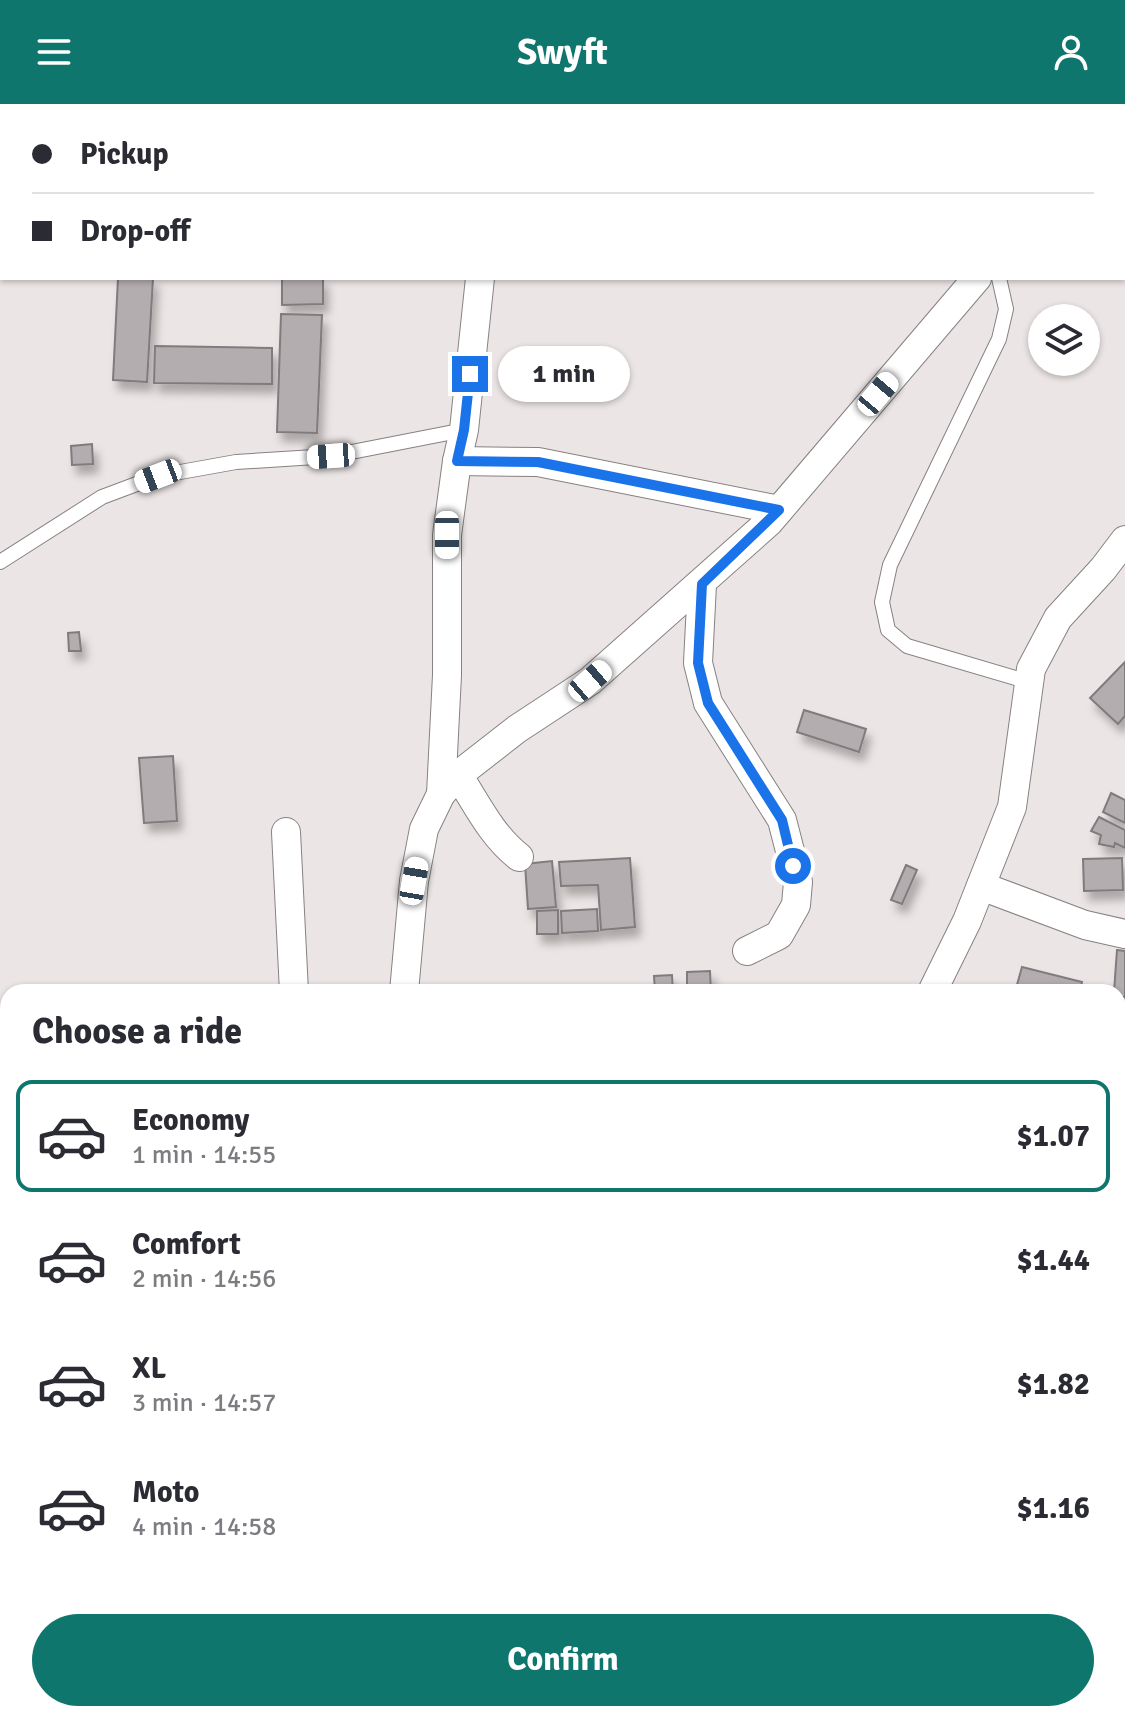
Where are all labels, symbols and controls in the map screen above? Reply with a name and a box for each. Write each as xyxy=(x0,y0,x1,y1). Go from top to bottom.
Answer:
icon: menu xyxy=(32,30,76,74)
text: Swyft xyxy=(517,30,608,75)
icon: person xyxy=(1049,30,1093,74)
text: Pickup xyxy=(80,136,169,173)
text: Drop-off xyxy=(80,213,190,250)
map controls xyxy=(1028,304,1100,376)
button: layers xyxy=(1028,304,1100,376)
callout: 1 min xyxy=(498,346,630,402)
route end xyxy=(452,356,488,392)
text: 1 min xyxy=(533,358,595,390)
car xyxy=(853,368,903,420)
car xyxy=(306,442,356,470)
car xyxy=(131,456,185,496)
car xyxy=(435,511,459,559)
car xyxy=(564,656,616,706)
route start xyxy=(775,848,811,884)
car xyxy=(398,855,430,907)
text: Choose a ride xyxy=(32,1009,242,1054)
icon: car xyxy=(36,1100,108,1172)
text: Economy xyxy=(132,1102,249,1139)
text: $1.07 xyxy=(1017,1118,1090,1155)
text: 1 min · 14:55 xyxy=(132,1139,276,1171)
icon: car xyxy=(36,1224,108,1296)
text: Comfort xyxy=(132,1226,241,1263)
text: $1.44 xyxy=(1017,1242,1090,1279)
text: 2 min · 14:56 xyxy=(132,1263,276,1295)
icon: car xyxy=(36,1348,108,1420)
text: XL xyxy=(132,1350,166,1387)
text: $1.82 xyxy=(1017,1366,1090,1403)
text: 3 min · 14:57 xyxy=(132,1387,276,1419)
icon: car xyxy=(36,1472,108,1544)
text: Moto xyxy=(132,1474,199,1511)
text: $1.16 xyxy=(1017,1490,1090,1527)
text: 4 min · 14:58 xyxy=(132,1511,276,1543)
button: Confirm xyxy=(32,1614,1094,1706)

